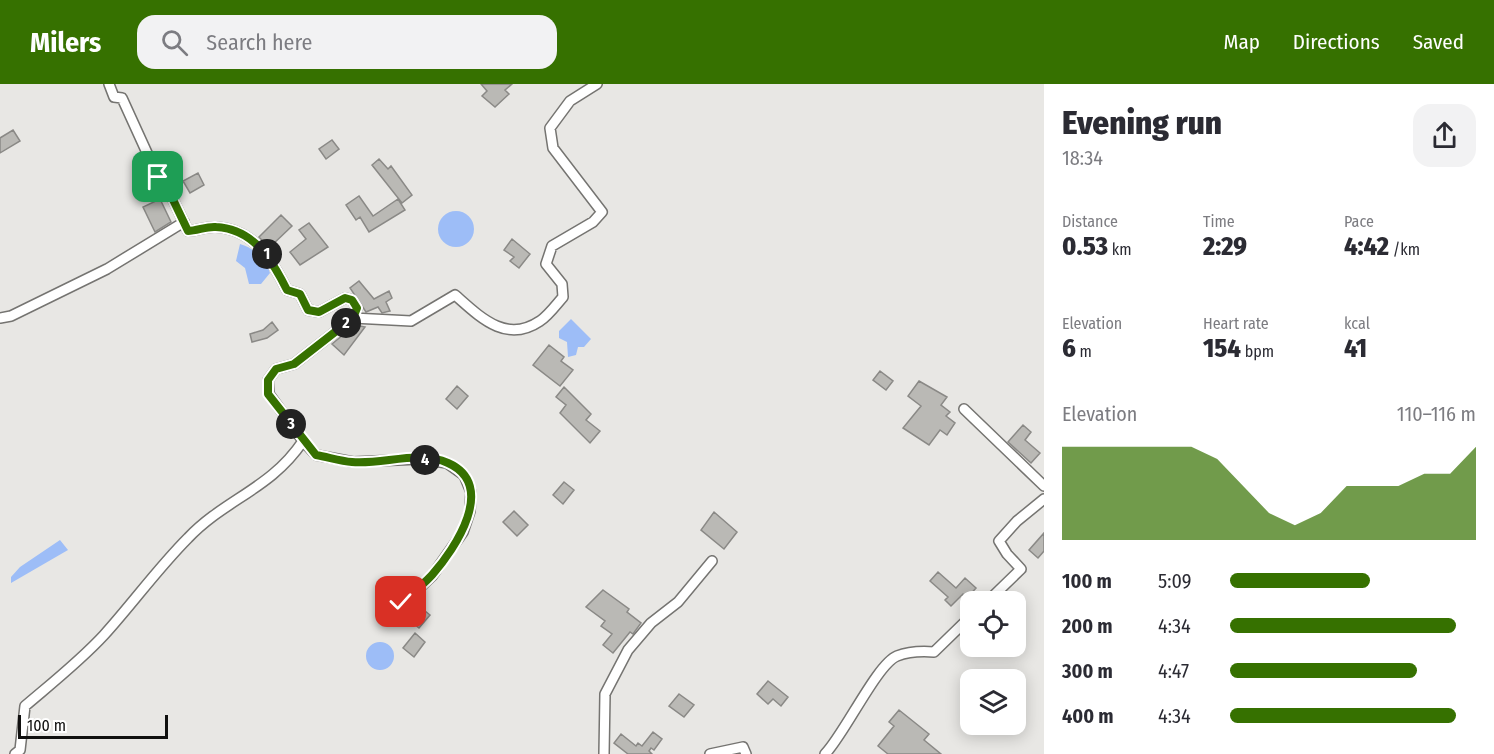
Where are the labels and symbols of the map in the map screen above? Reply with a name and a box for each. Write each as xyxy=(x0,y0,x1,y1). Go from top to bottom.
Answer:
pin xyxy=(132,151,183,202)
pin: 1 xyxy=(252,239,282,269)
pin: 2 xyxy=(331,308,361,338)
pin: 3 xyxy=(276,409,306,439)
pin: 4 xyxy=(410,445,440,475)
pin xyxy=(375,576,426,627)
scale bar xyxy=(18,712,168,740)

